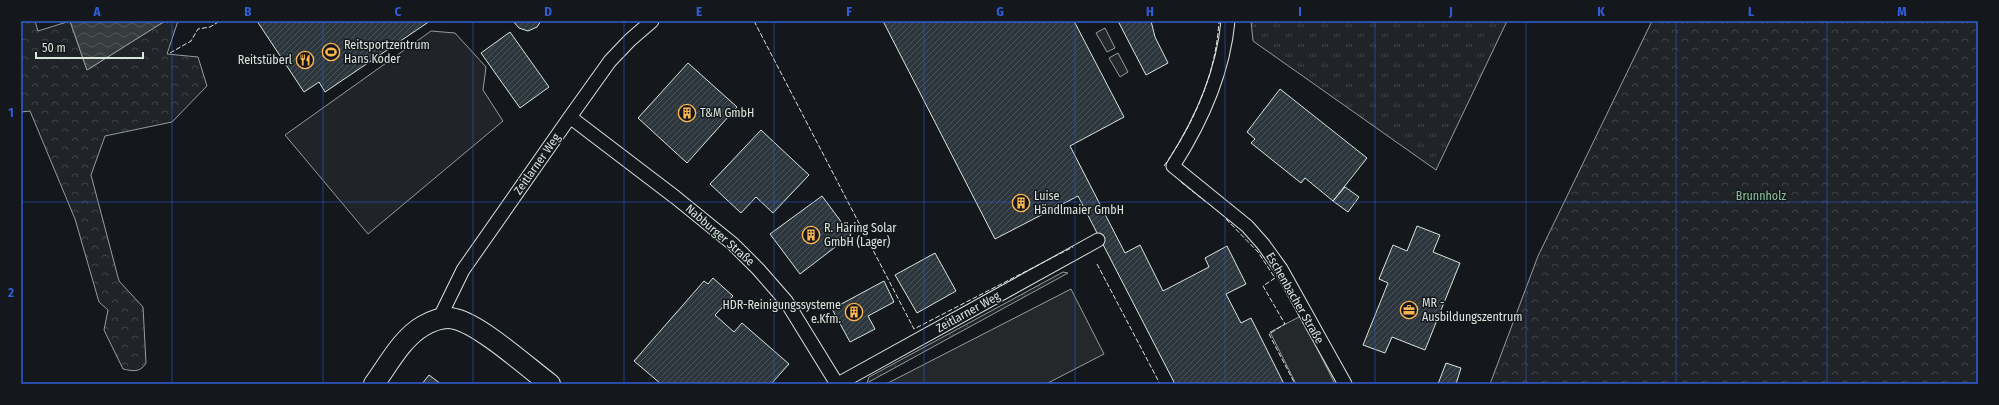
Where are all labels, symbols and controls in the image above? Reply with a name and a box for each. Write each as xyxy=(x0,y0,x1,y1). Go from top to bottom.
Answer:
text: A xyxy=(92,4,101,19)
text: B xyxy=(244,4,252,19)
text: C xyxy=(395,4,402,19)
text: D xyxy=(544,4,552,19)
text: E xyxy=(696,4,702,19)
text: F xyxy=(846,4,852,19)
text: G xyxy=(996,4,1004,19)
text: H xyxy=(1146,4,1154,19)
text: I xyxy=(1298,4,1302,19)
text: J xyxy=(1448,4,1453,19)
text: K xyxy=(1597,4,1605,19)
text: L xyxy=(1748,4,1754,19)
text: M xyxy=(1897,4,1907,19)
scale bar xyxy=(36,34,143,60)
place label: Reitsportzentrum Hans Koder xyxy=(344,38,430,66)
text: 50 m xyxy=(42,41,66,55)
sports icon: Reitsportzentrum Hans Koder xyxy=(321,42,341,62)
restaurant icon: Reitstüberl xyxy=(295,50,315,70)
place label: Reitstüberl xyxy=(238,53,292,67)
building icon: T&M GmbH xyxy=(677,103,697,123)
text: 1 xyxy=(8,105,14,120)
place label: T&M GmbH xyxy=(700,106,754,120)
street label: Zeitlarner Weg xyxy=(511,131,563,197)
place label: Luise Händlmaier GmbH xyxy=(1034,189,1124,217)
park label: Brunnholz xyxy=(1736,189,1786,203)
building icon: Luise Händlmaier GmbH xyxy=(1011,193,1031,213)
street label: Nabburger Straße xyxy=(683,201,757,269)
place label: R. Häring Solar GmbH (Lager) xyxy=(824,221,897,249)
building icon: R. Häring Solar GmbH (Lager) xyxy=(801,225,821,245)
street label: Eschenbacher Straße xyxy=(1263,250,1327,346)
text: 2 xyxy=(7,285,14,300)
street label: Zeitlarner Weg xyxy=(934,288,1003,335)
place label: MR - Ausbildungszentrum xyxy=(1422,296,1522,324)
place label: HDR-Reinigungssysteme e.Kfm. xyxy=(723,298,841,326)
office icon: MR - Ausbildungszentrum xyxy=(1399,300,1419,320)
building icon: HDR-Reinigungssysteme e.Kfm. xyxy=(844,302,864,322)

